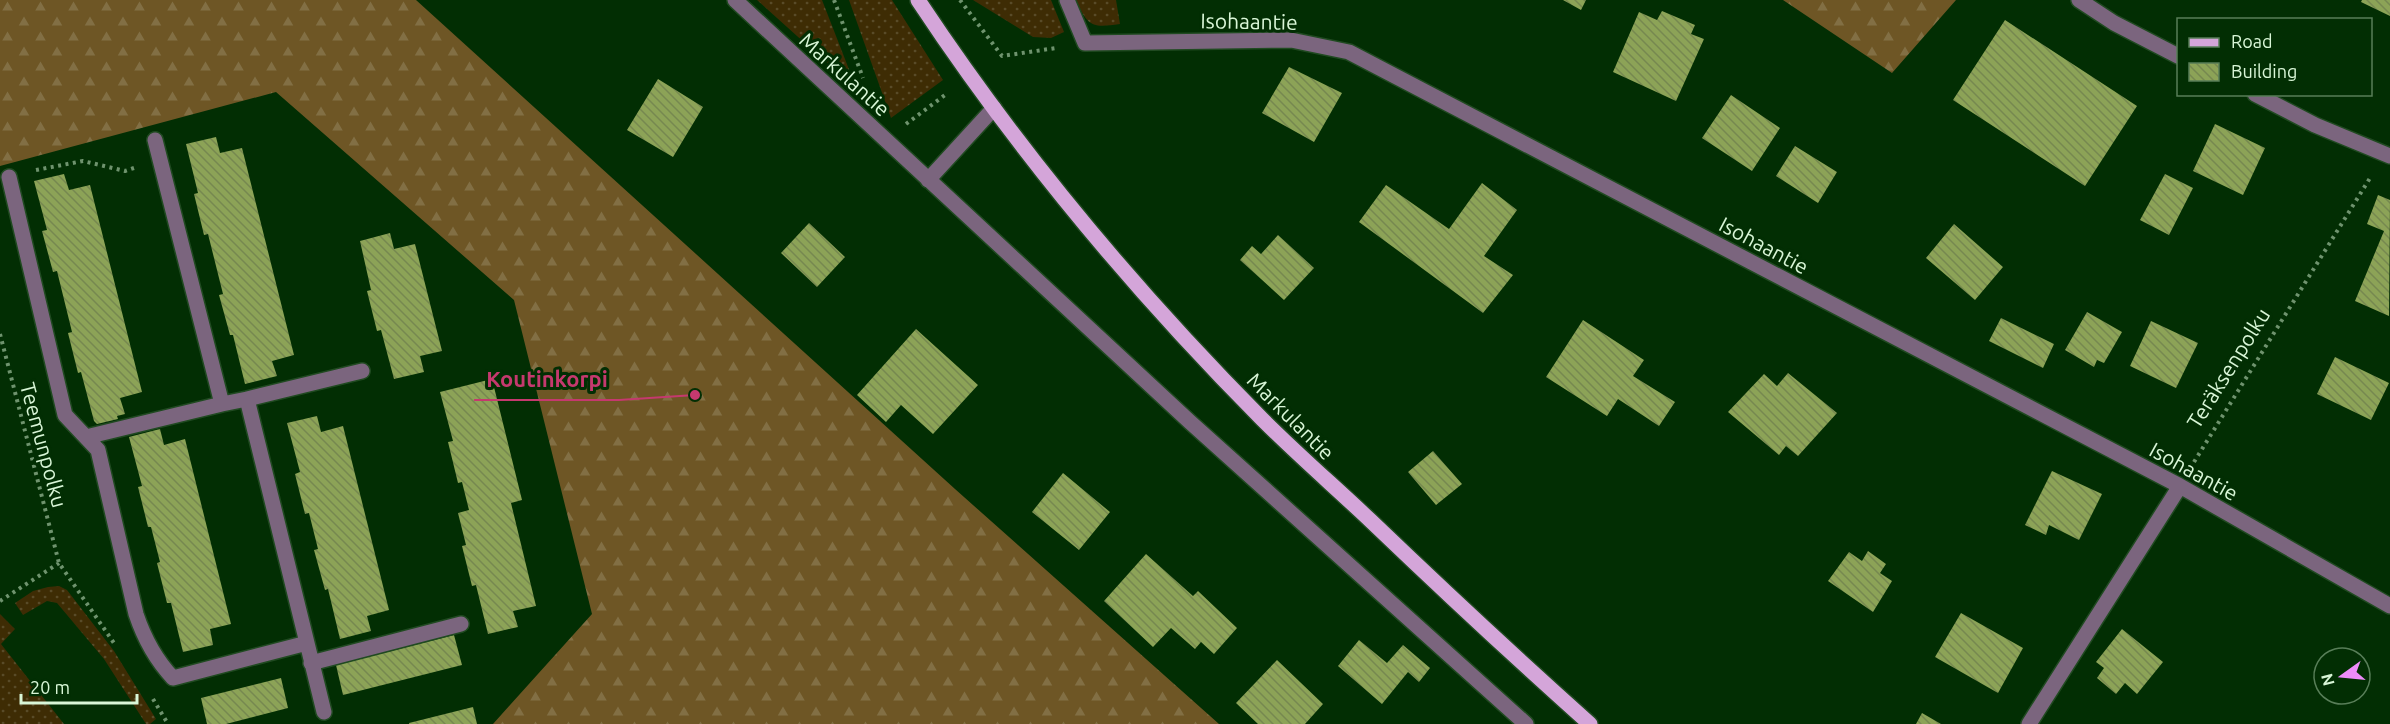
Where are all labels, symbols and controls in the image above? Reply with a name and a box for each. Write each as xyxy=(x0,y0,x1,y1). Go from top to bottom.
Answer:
street label: Isohaantie xyxy=(1200,8,1298,34)
legend xyxy=(2177,18,2372,96)
street label: Markulantie xyxy=(795,27,895,121)
text: Road xyxy=(2231,31,2273,51)
text: Building xyxy=(2231,61,2297,81)
street label: Isohaantie xyxy=(1715,212,1813,278)
street label: Teräksenpolku xyxy=(2182,304,2274,432)
callout: Koutinkorpi xyxy=(474,360,619,400)
text: Koutinkorpi xyxy=(486,366,608,391)
street label: Markulantie xyxy=(1243,368,1339,464)
street label: Teemunpolku xyxy=(16,380,72,510)
street label: Isohaantie xyxy=(2146,437,2242,505)
north arrow xyxy=(2312,646,2372,706)
scale bar xyxy=(21,667,136,705)
text: N xyxy=(2317,672,2338,688)
text: 20 m xyxy=(30,677,70,697)

